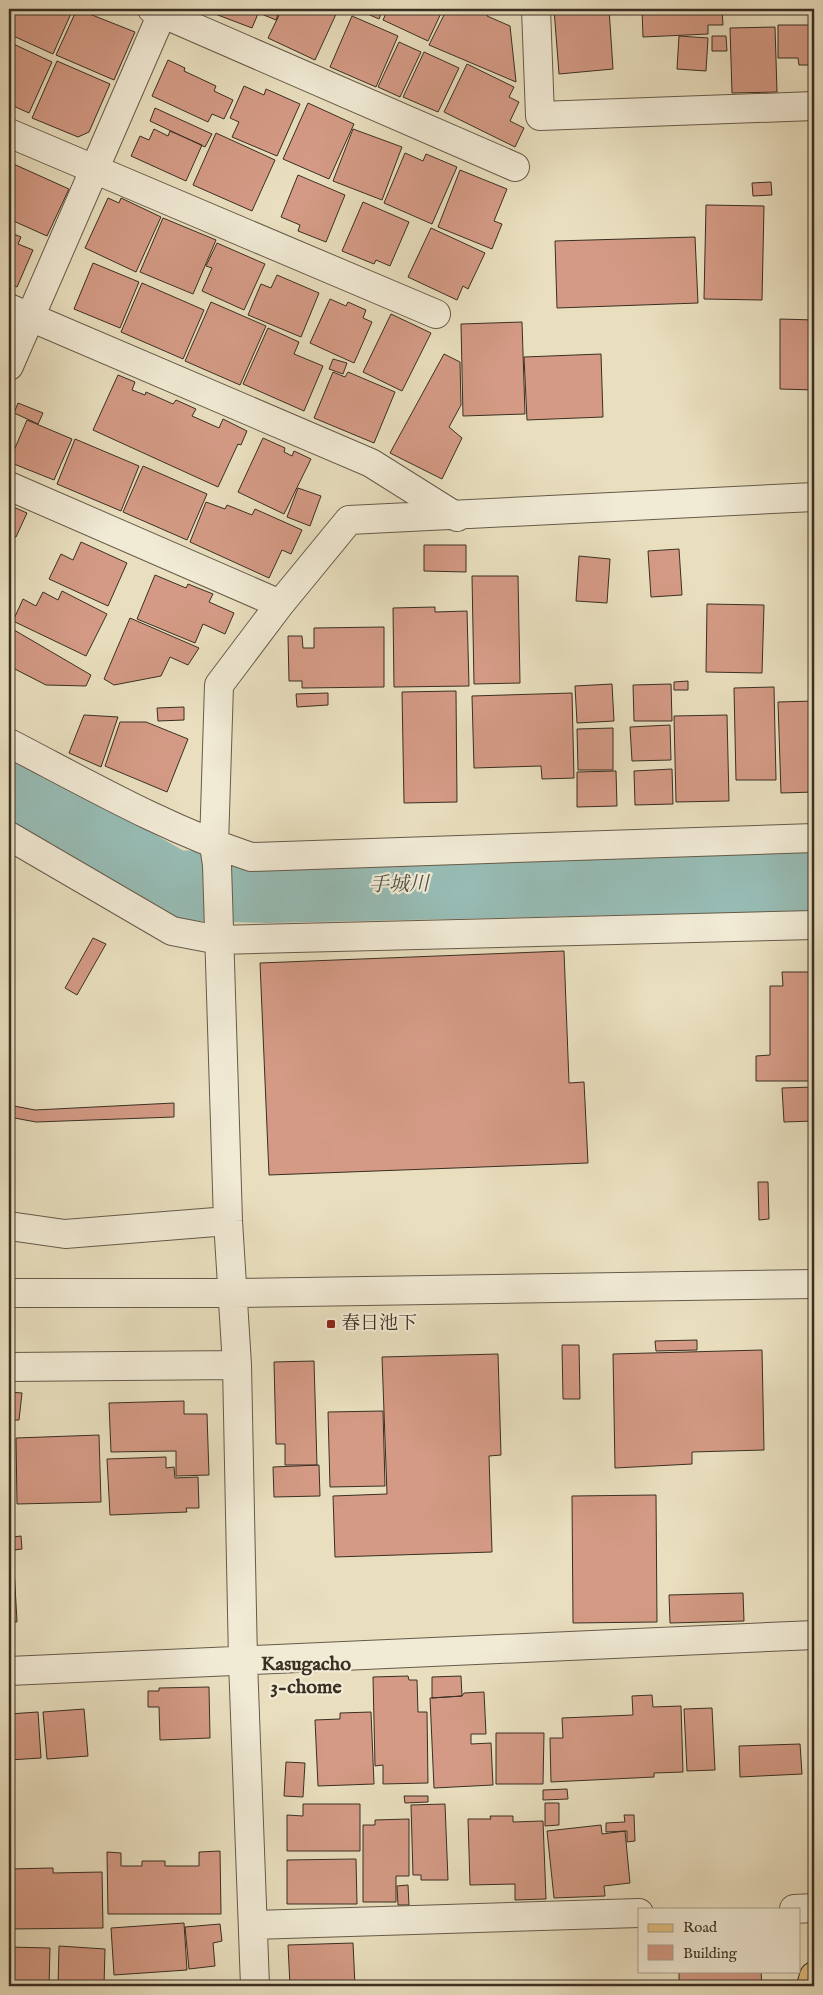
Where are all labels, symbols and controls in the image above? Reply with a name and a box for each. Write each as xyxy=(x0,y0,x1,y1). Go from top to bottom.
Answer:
water label: 手城川 xyxy=(369,872,431,898)
place label: 春日池下 xyxy=(341,1312,417,1336)
marker: 春日池下 xyxy=(325,1318,337,1330)
district label: Kasugacho 3-chome xyxy=(261,1652,351,1700)
legend xyxy=(638,1908,800,1972)
text: Road xyxy=(683,1918,718,1937)
text: Building xyxy=(683,1944,738,1963)

